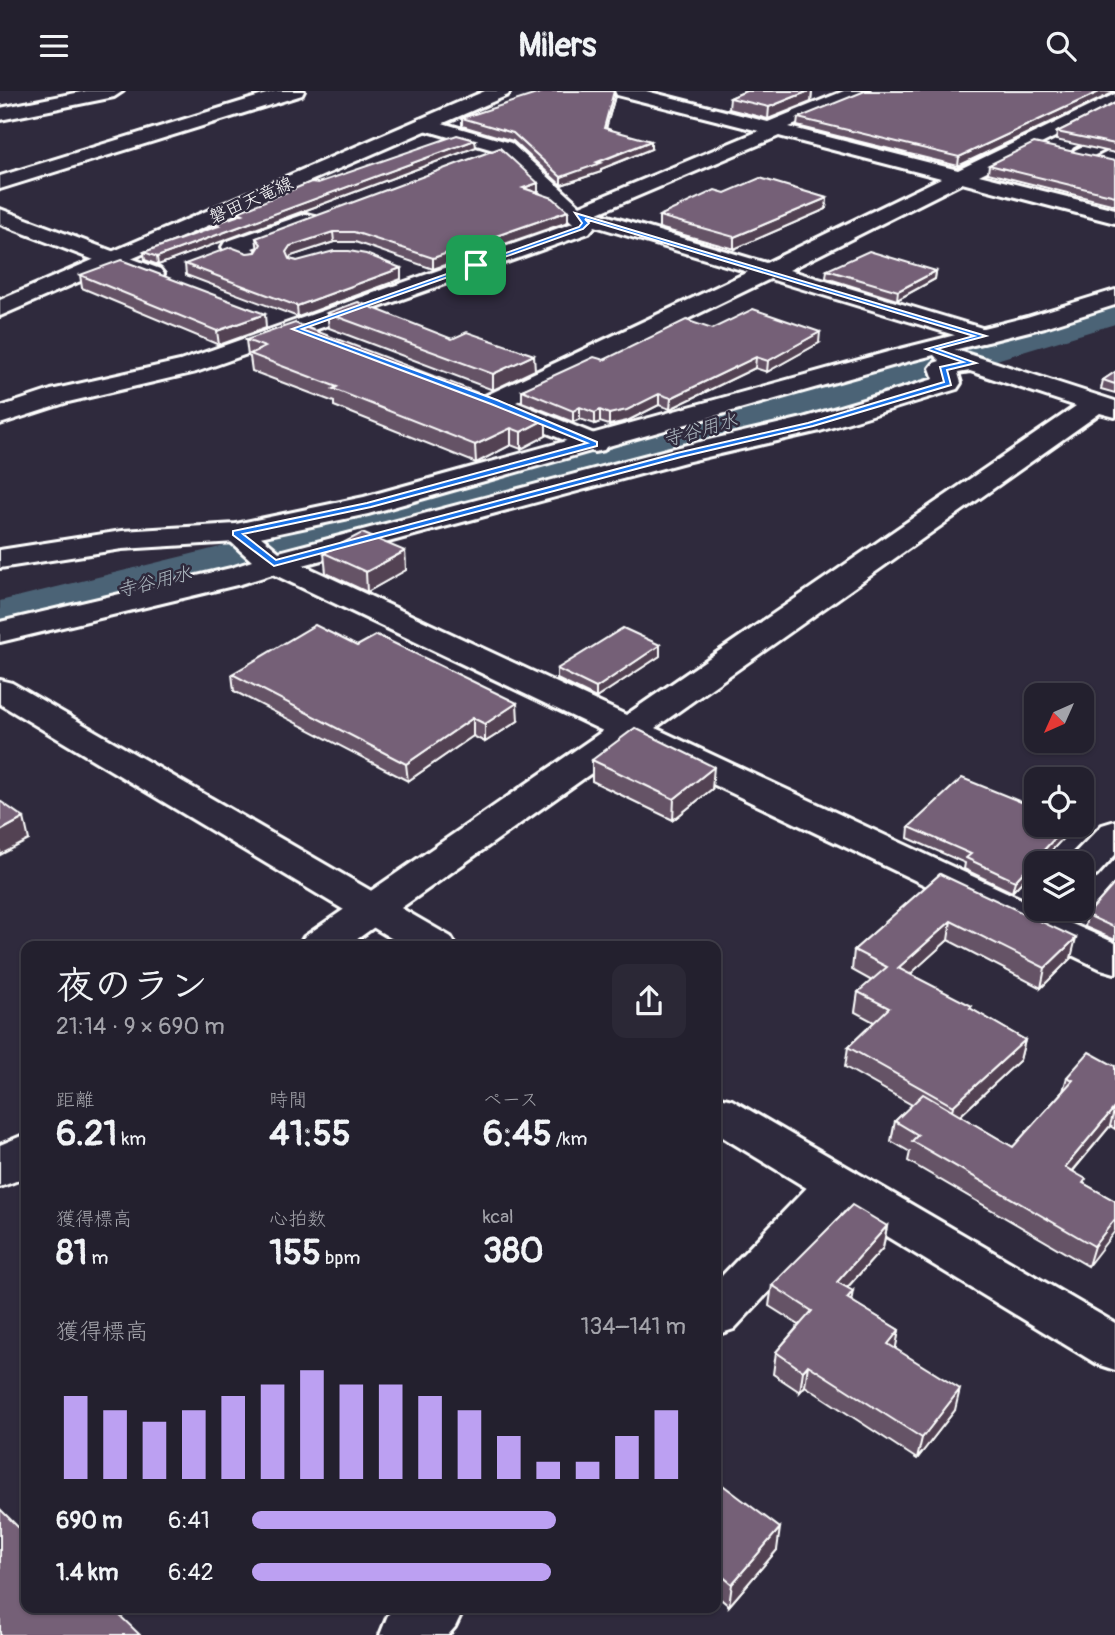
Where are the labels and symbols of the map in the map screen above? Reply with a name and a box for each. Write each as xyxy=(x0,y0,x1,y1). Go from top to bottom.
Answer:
street label: 磐田天竜線 xyxy=(205,172,297,229)
pin xyxy=(446,235,506,295)
water label: 寺谷用水 xyxy=(660,408,740,452)
water label: 寺谷用水 xyxy=(114,561,194,603)
north arrow xyxy=(1024,683,1094,753)

